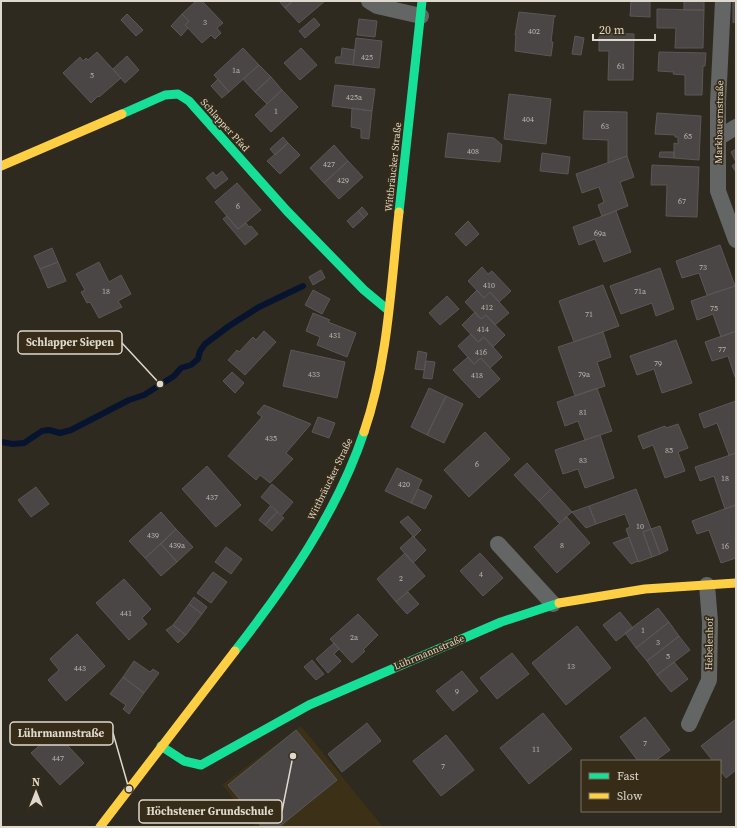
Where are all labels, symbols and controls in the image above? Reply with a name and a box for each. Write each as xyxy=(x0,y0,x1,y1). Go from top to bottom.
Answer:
scale bar xyxy=(593,16,655,42)
house number: 3 xyxy=(203,17,207,28)
text: 20 m xyxy=(599,22,625,38)
house number: 402 xyxy=(528,26,540,37)
house number: 425 xyxy=(361,52,373,63)
house number: 61 xyxy=(617,61,625,72)
house number: 1a xyxy=(232,65,241,76)
house number: 5 xyxy=(90,70,94,81)
street label: Markbauernstraße xyxy=(712,80,726,164)
house number: 425a xyxy=(346,92,363,103)
street label: Schlapper Pfad xyxy=(198,96,252,155)
house number: 1 xyxy=(274,106,278,117)
house number: 404 xyxy=(522,114,534,125)
house number: 63 xyxy=(601,121,609,132)
street label: Wittbräucker Straße xyxy=(382,122,404,212)
house number: 65 xyxy=(684,131,692,142)
house number: 408 xyxy=(467,146,479,157)
house number: 427 xyxy=(323,159,335,170)
house number: 429 xyxy=(337,175,349,186)
house number: 67 xyxy=(678,196,686,207)
house number: 6 xyxy=(236,201,240,212)
house number: 69a xyxy=(594,228,607,239)
house number: 73 xyxy=(699,262,707,273)
house number: 410 xyxy=(483,280,495,291)
house number: 18 xyxy=(102,286,110,297)
house number: 71a xyxy=(634,286,647,297)
house number: 412 xyxy=(481,302,493,313)
house number: 75 xyxy=(710,303,718,314)
house number: 71 xyxy=(585,309,593,320)
house number: 414 xyxy=(477,324,489,335)
house number: 431 xyxy=(329,330,341,341)
callout: Schlapper Siepen xyxy=(18,331,122,354)
text: Schlapper Siepen xyxy=(26,335,114,350)
house number: 77 xyxy=(718,344,726,355)
house number: 416 xyxy=(475,347,487,358)
house number: 79 xyxy=(654,358,662,369)
house number: 433 xyxy=(308,369,320,380)
house number: 79a xyxy=(578,369,591,380)
house number: 418 xyxy=(471,370,483,381)
house number: 81 xyxy=(579,407,587,418)
house number: 435 xyxy=(265,433,277,444)
street label: Wittbräucker Straße xyxy=(304,436,356,522)
house number: 85 xyxy=(665,445,673,456)
house number: 83 xyxy=(579,455,587,466)
house number: 6 xyxy=(475,459,479,470)
house number: 18 xyxy=(721,473,729,484)
house number: 420 xyxy=(398,479,410,490)
house number: 437 xyxy=(206,492,218,503)
house number: 10 xyxy=(636,521,644,532)
house number: 439 xyxy=(147,530,159,541)
house number: 439a xyxy=(169,540,186,551)
house number: 8 xyxy=(560,540,564,551)
house number: 16 xyxy=(721,541,729,552)
house number: 4 xyxy=(479,569,483,580)
house number: 2 xyxy=(399,573,403,584)
house number: 441 xyxy=(120,608,132,619)
street label: Hebelenhof xyxy=(702,616,716,670)
house number: 1 xyxy=(641,625,645,636)
street label: Lührmannstraße xyxy=(392,631,466,673)
house number: 2a xyxy=(350,632,359,643)
house number: 3 xyxy=(656,637,660,648)
house number: 5 xyxy=(666,651,670,662)
house number: 13 xyxy=(567,661,575,672)
house number: 443 xyxy=(74,663,86,674)
house number: 9 xyxy=(455,686,459,697)
callout: Lührmannstraße xyxy=(10,722,113,745)
text: Lührmannstraße xyxy=(18,726,105,741)
house number: 7 xyxy=(643,738,647,749)
house number: 11 xyxy=(532,744,540,755)
house number: 447 xyxy=(52,753,64,764)
legend xyxy=(581,760,721,812)
house number: 7 xyxy=(441,761,445,772)
text: Fast xyxy=(617,768,639,784)
north arrow xyxy=(16,772,56,812)
text: N xyxy=(32,775,40,790)
text: Slow xyxy=(617,788,643,804)
callout: Höchstener Grundschule xyxy=(139,800,282,823)
text: Höchstener Grundschule xyxy=(147,804,274,819)

